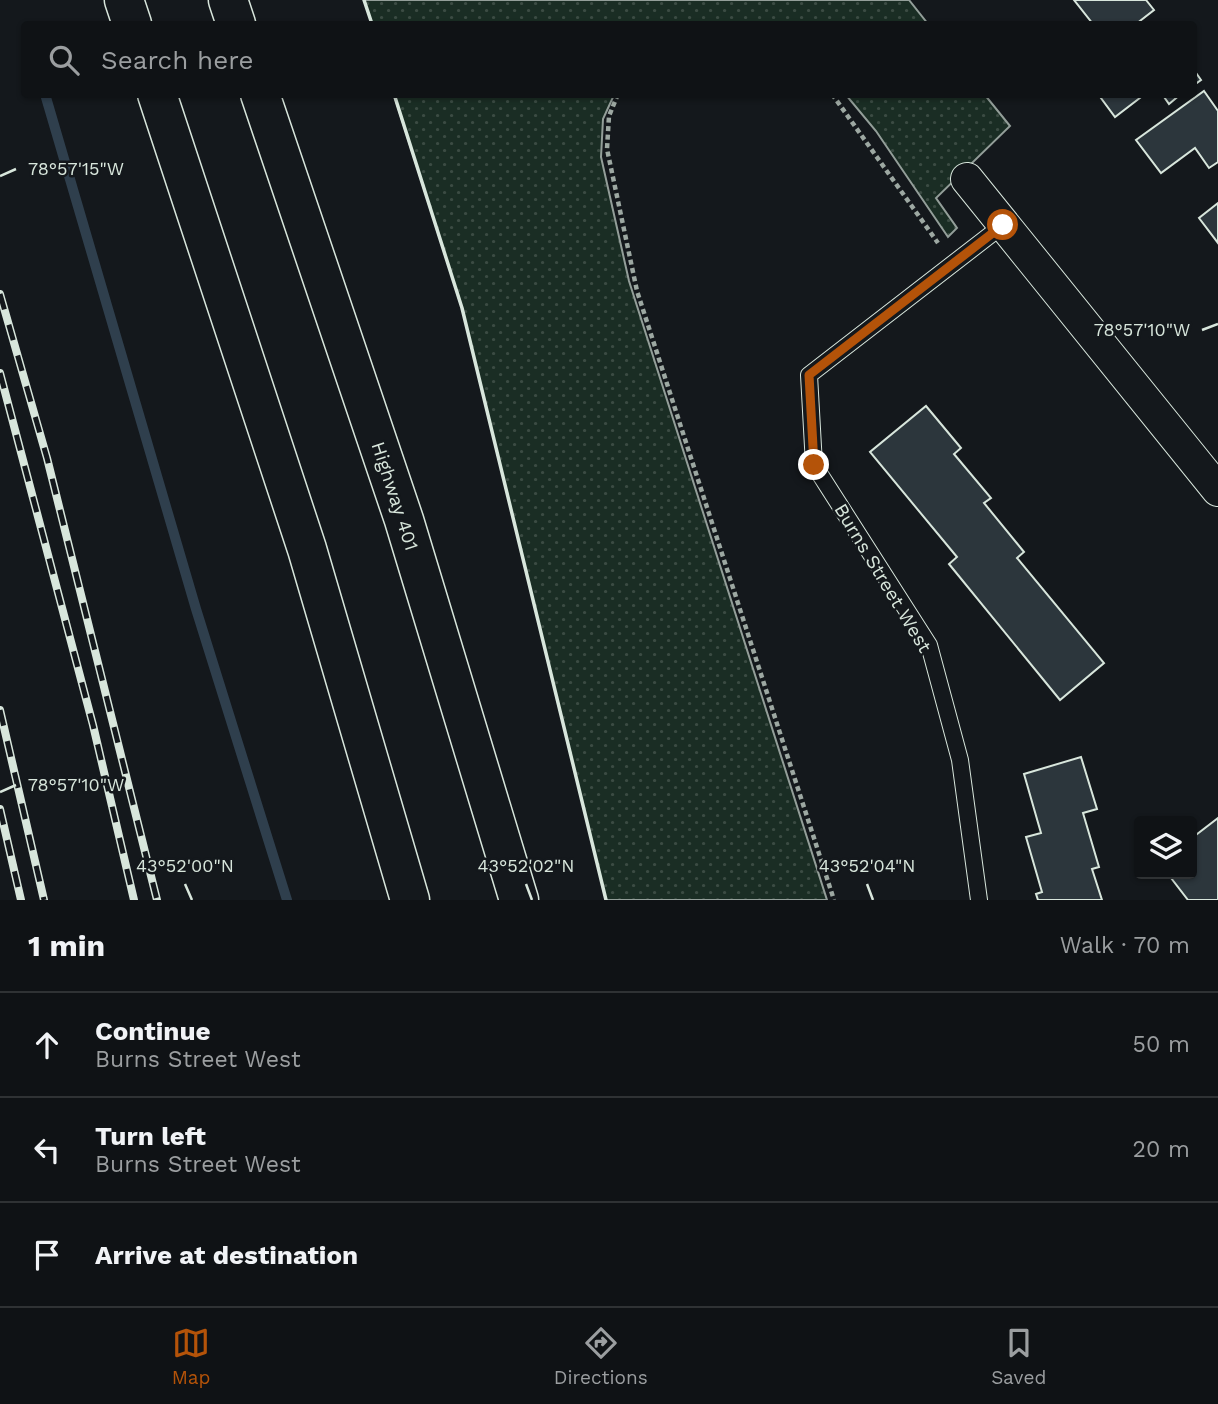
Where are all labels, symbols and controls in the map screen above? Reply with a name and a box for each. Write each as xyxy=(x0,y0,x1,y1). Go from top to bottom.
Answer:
search box xyxy=(21,21,1197,98)
icon: search xyxy=(45,41,83,79)
text: Search here xyxy=(101,45,253,75)
text: 78°57'15"W xyxy=(28,158,124,179)
route start xyxy=(987,209,1018,240)
text: 78°57'10"W xyxy=(1094,319,1190,340)
street label: Highway 401 xyxy=(367,439,423,553)
route end xyxy=(798,449,829,480)
street label: Burns Street West xyxy=(829,499,937,657)
text: 78°57'10"W xyxy=(28,774,124,795)
map controls xyxy=(1134,816,1197,879)
button: layers xyxy=(1134,816,1197,879)
text: 43°52'00"N xyxy=(136,855,234,876)
text: 43°52'02"N xyxy=(477,855,575,876)
text: 43°52'04"N xyxy=(819,855,915,876)
text: 1 min xyxy=(28,928,105,963)
text: Walk · 70 m xyxy=(1060,932,1190,959)
text: Continue xyxy=(95,1016,211,1046)
icon: ahead xyxy=(28,1026,66,1064)
text: 50 m xyxy=(1133,1031,1190,1058)
text: Burns Street West xyxy=(95,1046,301,1073)
text: Turn left xyxy=(95,1121,206,1151)
icon: left xyxy=(28,1131,66,1169)
text: 20 m xyxy=(1133,1136,1190,1163)
text: Burns Street West xyxy=(95,1151,301,1178)
icon: arrive xyxy=(28,1236,66,1274)
text: Arrive at destination xyxy=(95,1240,358,1270)
tab: Map xyxy=(172,1324,210,1389)
tab: Directions xyxy=(554,1324,648,1389)
tab: Saved xyxy=(991,1324,1046,1389)

